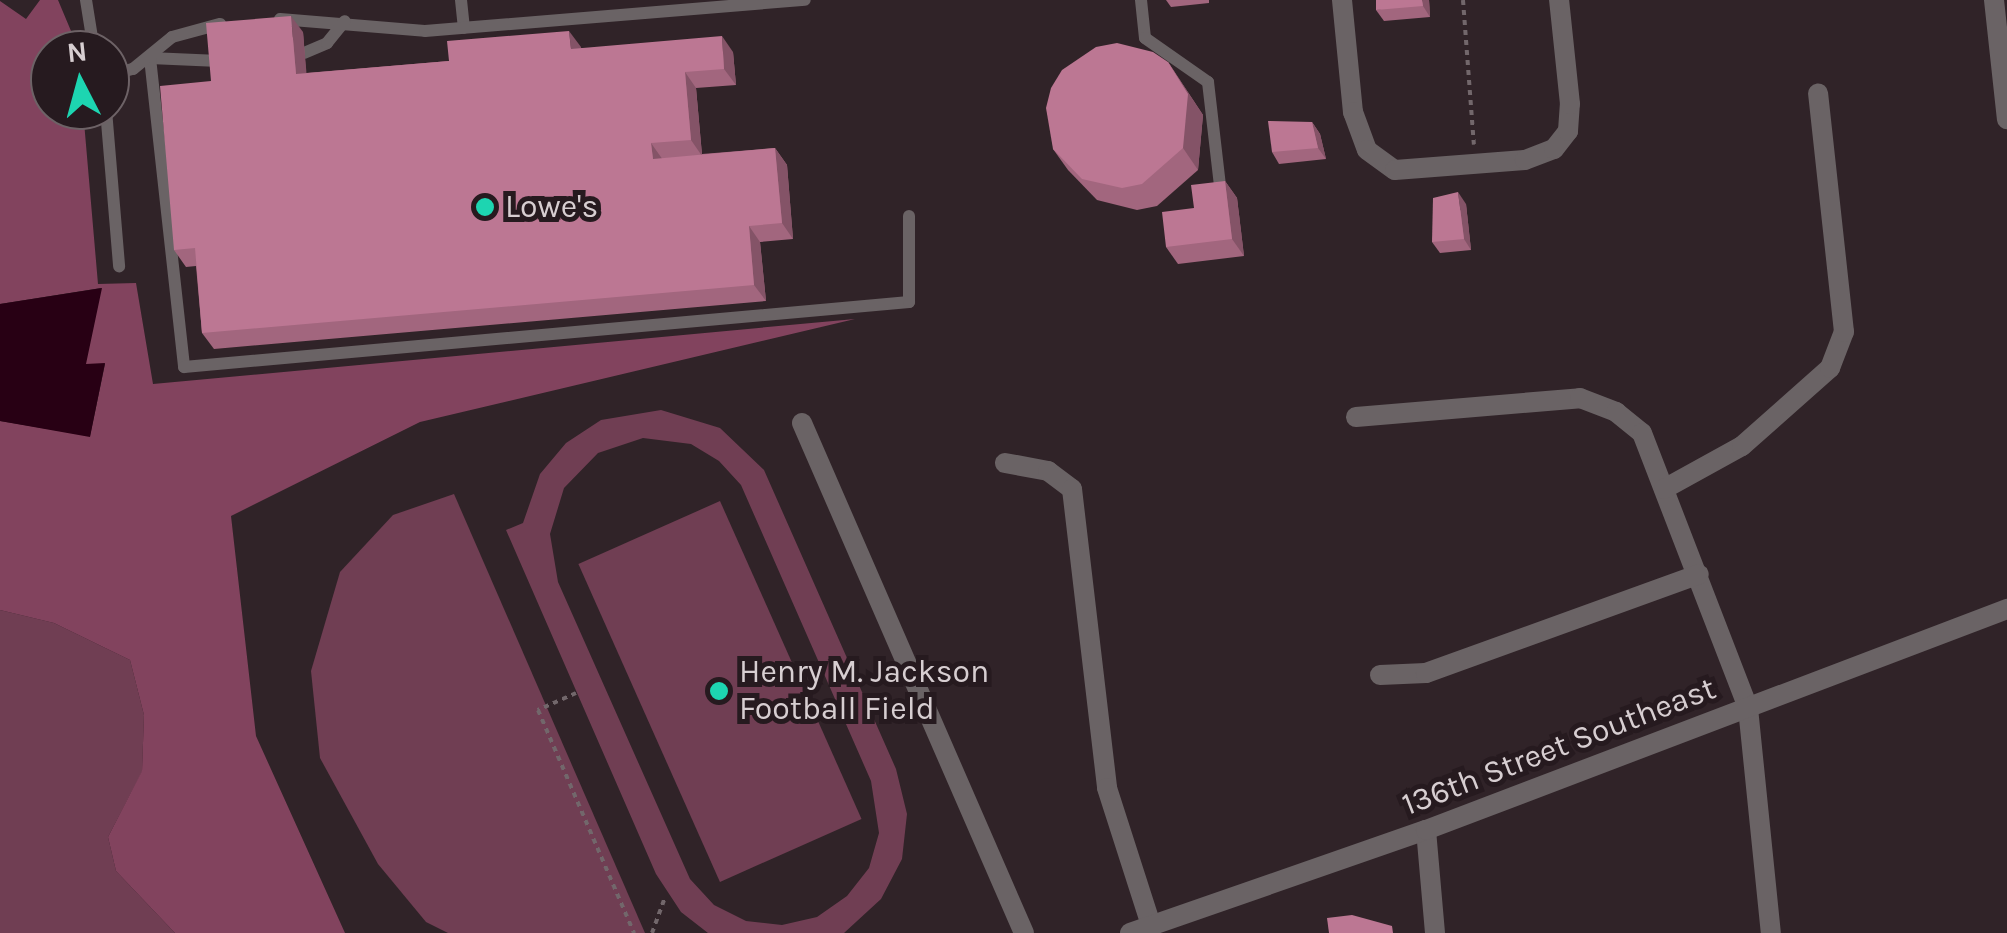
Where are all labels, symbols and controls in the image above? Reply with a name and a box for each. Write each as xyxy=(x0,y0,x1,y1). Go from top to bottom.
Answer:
north arrow xyxy=(30,30,130,130)
text: N xyxy=(65,34,89,69)
place label: Lowe's xyxy=(505,188,598,226)
marker: Lowe's xyxy=(474,196,496,218)
place label: Henry M. Jackson Football Field xyxy=(739,654,989,729)
street label: 136th Street Southeast xyxy=(1397,669,1721,825)
marker: Henry M. Jackson Football Field xyxy=(708,680,730,702)

